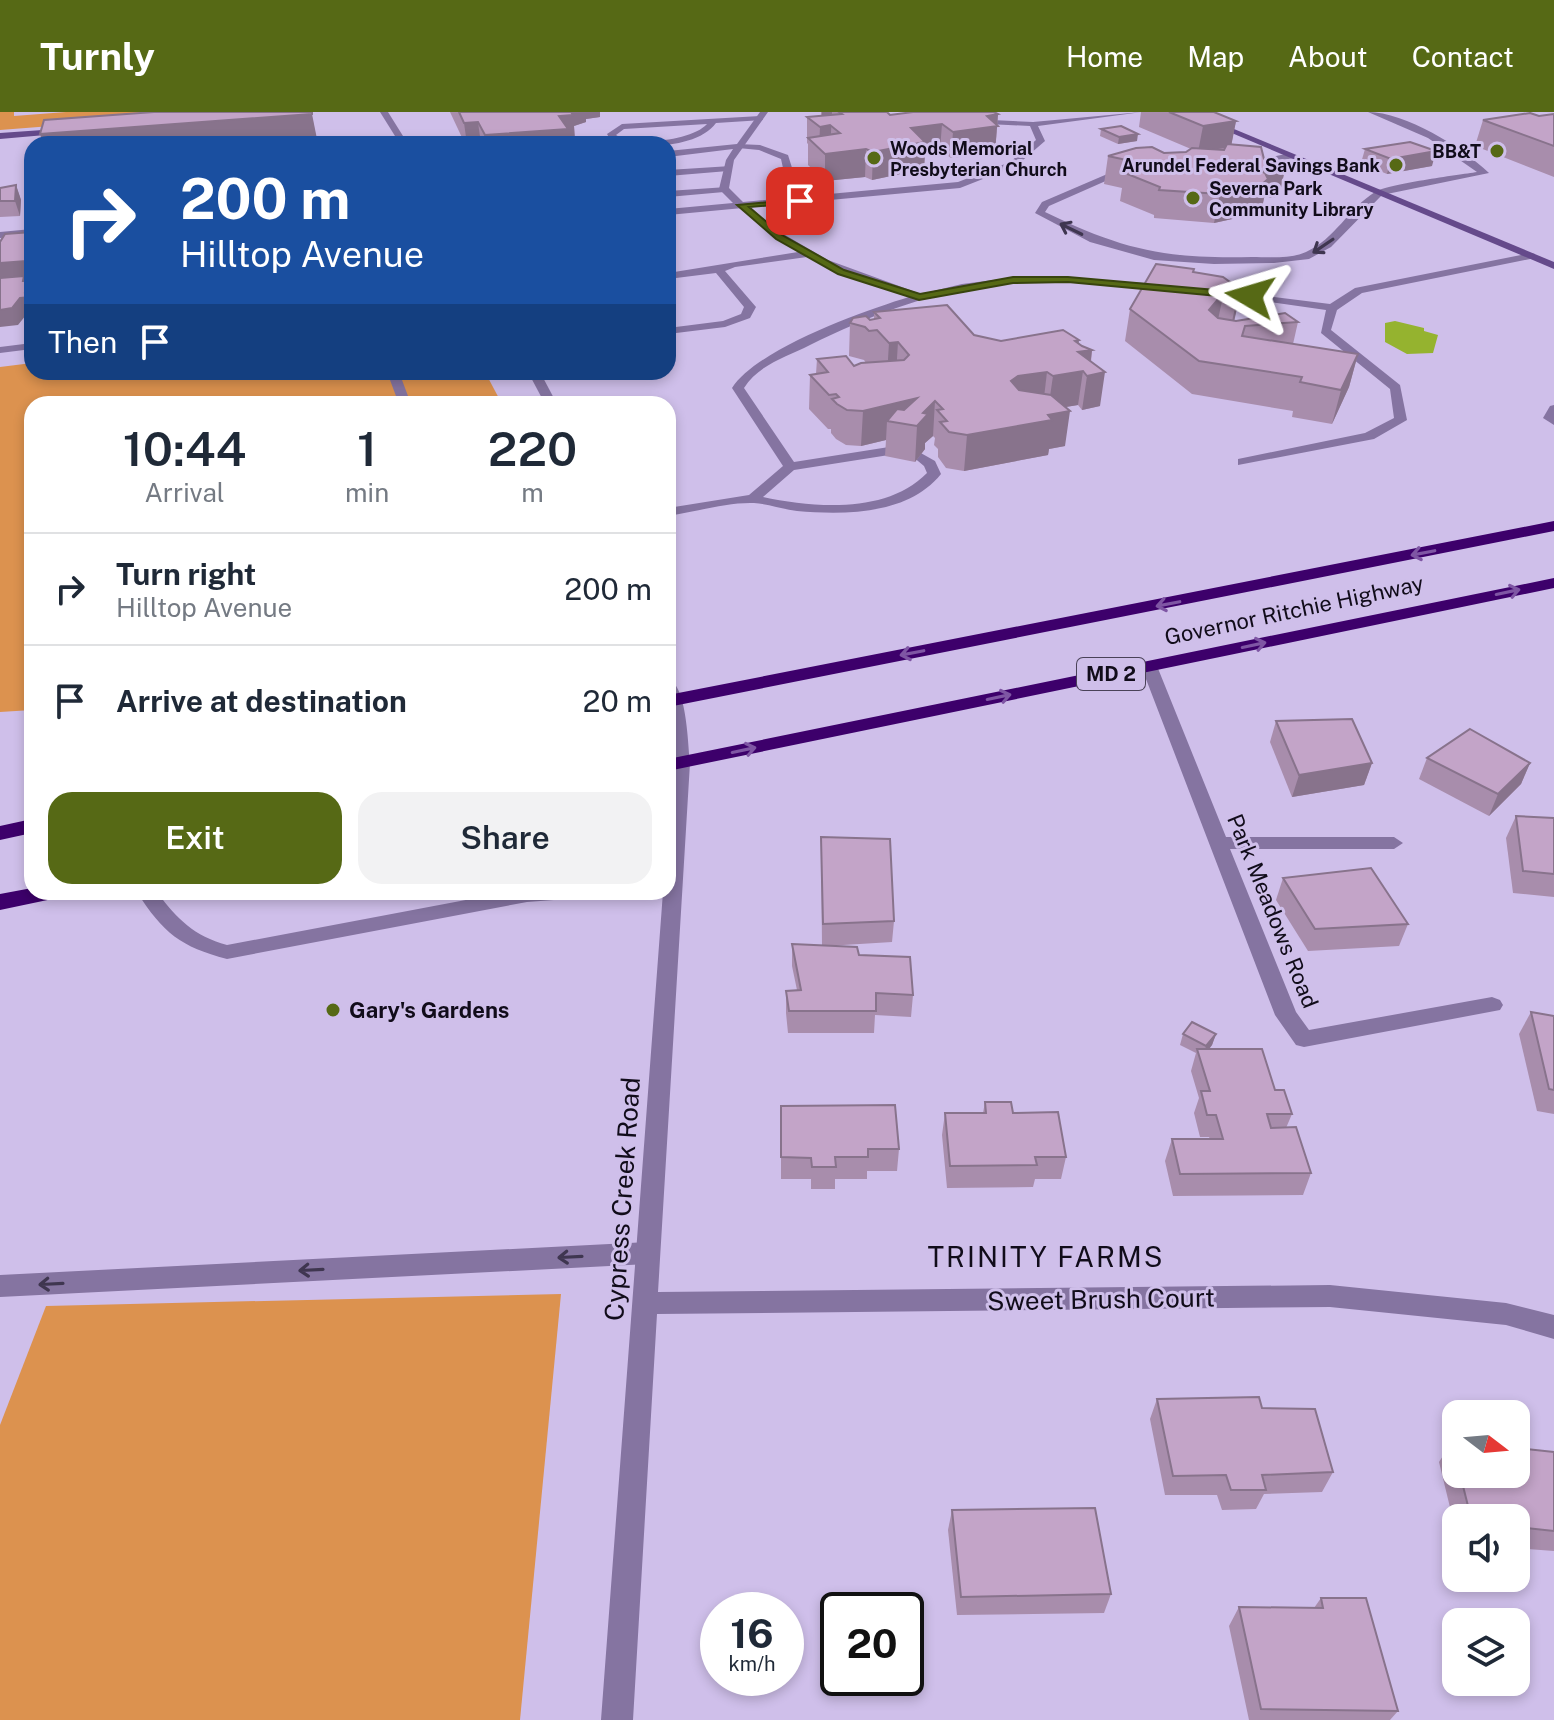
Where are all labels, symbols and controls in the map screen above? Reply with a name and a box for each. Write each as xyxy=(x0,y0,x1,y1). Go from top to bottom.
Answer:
text: Turnly xyxy=(40,34,155,79)
text: Home xyxy=(1066,40,1143,73)
text: Map xyxy=(1187,40,1244,73)
text: About xyxy=(1288,40,1368,73)
text: Contact xyxy=(1412,40,1514,73)
place label: Woods Memorial Presbyterian Church xyxy=(890,138,1067,180)
place label: BB&T xyxy=(1432,141,1481,162)
marker: BB&T xyxy=(1488,142,1506,160)
marker: Woods Memorial Presbyterian Church xyxy=(865,149,883,167)
place label: Arundel Federal Savings Bank xyxy=(1122,155,1381,176)
marker: Arundel Federal Savings Bank xyxy=(1387,156,1405,174)
text: 200 m xyxy=(180,166,350,232)
pin xyxy=(766,167,834,235)
icon: right xyxy=(48,168,152,272)
place label: Severna Park Community Library xyxy=(1209,178,1374,220)
icon: arrive xyxy=(778,179,822,223)
marker: Severna Park Community Library xyxy=(1184,189,1202,207)
one-way arrow xyxy=(1060,220,1084,236)
text: Hilltop Avenue xyxy=(180,233,424,275)
one-way arrow xyxy=(1312,238,1334,254)
position arrow xyxy=(1208,254,1292,338)
icon: arrive xyxy=(133,320,177,364)
text: Then xyxy=(48,324,117,360)
text: 10:44 xyxy=(123,420,246,477)
text: 1 xyxy=(357,420,377,477)
text: 220 xyxy=(488,420,577,477)
text: Arrival xyxy=(144,477,225,508)
text: min xyxy=(345,477,389,508)
text: m xyxy=(521,477,544,508)
one-way arrow xyxy=(1410,546,1436,561)
text: Turn right xyxy=(116,556,256,592)
icon: right xyxy=(48,567,92,611)
street label: Governor Ritchie Highway xyxy=(1162,570,1426,650)
text: 200 m xyxy=(564,571,652,607)
one-way arrow xyxy=(1495,584,1521,599)
text: Hilltop Avenue xyxy=(116,592,292,623)
one-way arrow xyxy=(1155,597,1181,612)
one-way arrow xyxy=(1240,636,1266,651)
one-way arrow xyxy=(900,646,926,661)
road number: MD 2 xyxy=(1077,658,1145,690)
icon: arrive xyxy=(48,679,92,723)
text: Arrive at destination xyxy=(116,683,407,719)
text: 20 m xyxy=(583,683,652,719)
one-way arrow xyxy=(986,689,1011,704)
one-way arrow xyxy=(731,742,757,757)
button: Exit xyxy=(48,792,342,884)
button: Share xyxy=(358,792,652,884)
street label: Park Meadows Road xyxy=(1222,810,1324,1012)
place label: Gary's Gardens xyxy=(349,997,509,1023)
marker: Gary's Gardens xyxy=(324,1001,342,1019)
street label: Cypress Creek Road xyxy=(598,1076,646,1322)
district label: TRINITY FARMS xyxy=(927,1240,1165,1273)
one-way arrow xyxy=(557,1250,584,1265)
one-way arrow xyxy=(298,1263,325,1278)
one-way arrow xyxy=(38,1276,65,1291)
street label: Sweet Brush Court xyxy=(987,1282,1215,1316)
north arrow xyxy=(1442,1400,1530,1488)
map controls xyxy=(1442,1400,1530,1696)
button: sound xyxy=(1442,1504,1530,1592)
speed limit sign: 20 xyxy=(820,1592,924,1696)
button: layers xyxy=(1442,1608,1530,1696)
text: 16 xyxy=(730,1610,774,1657)
text: km/h xyxy=(728,1652,776,1676)

